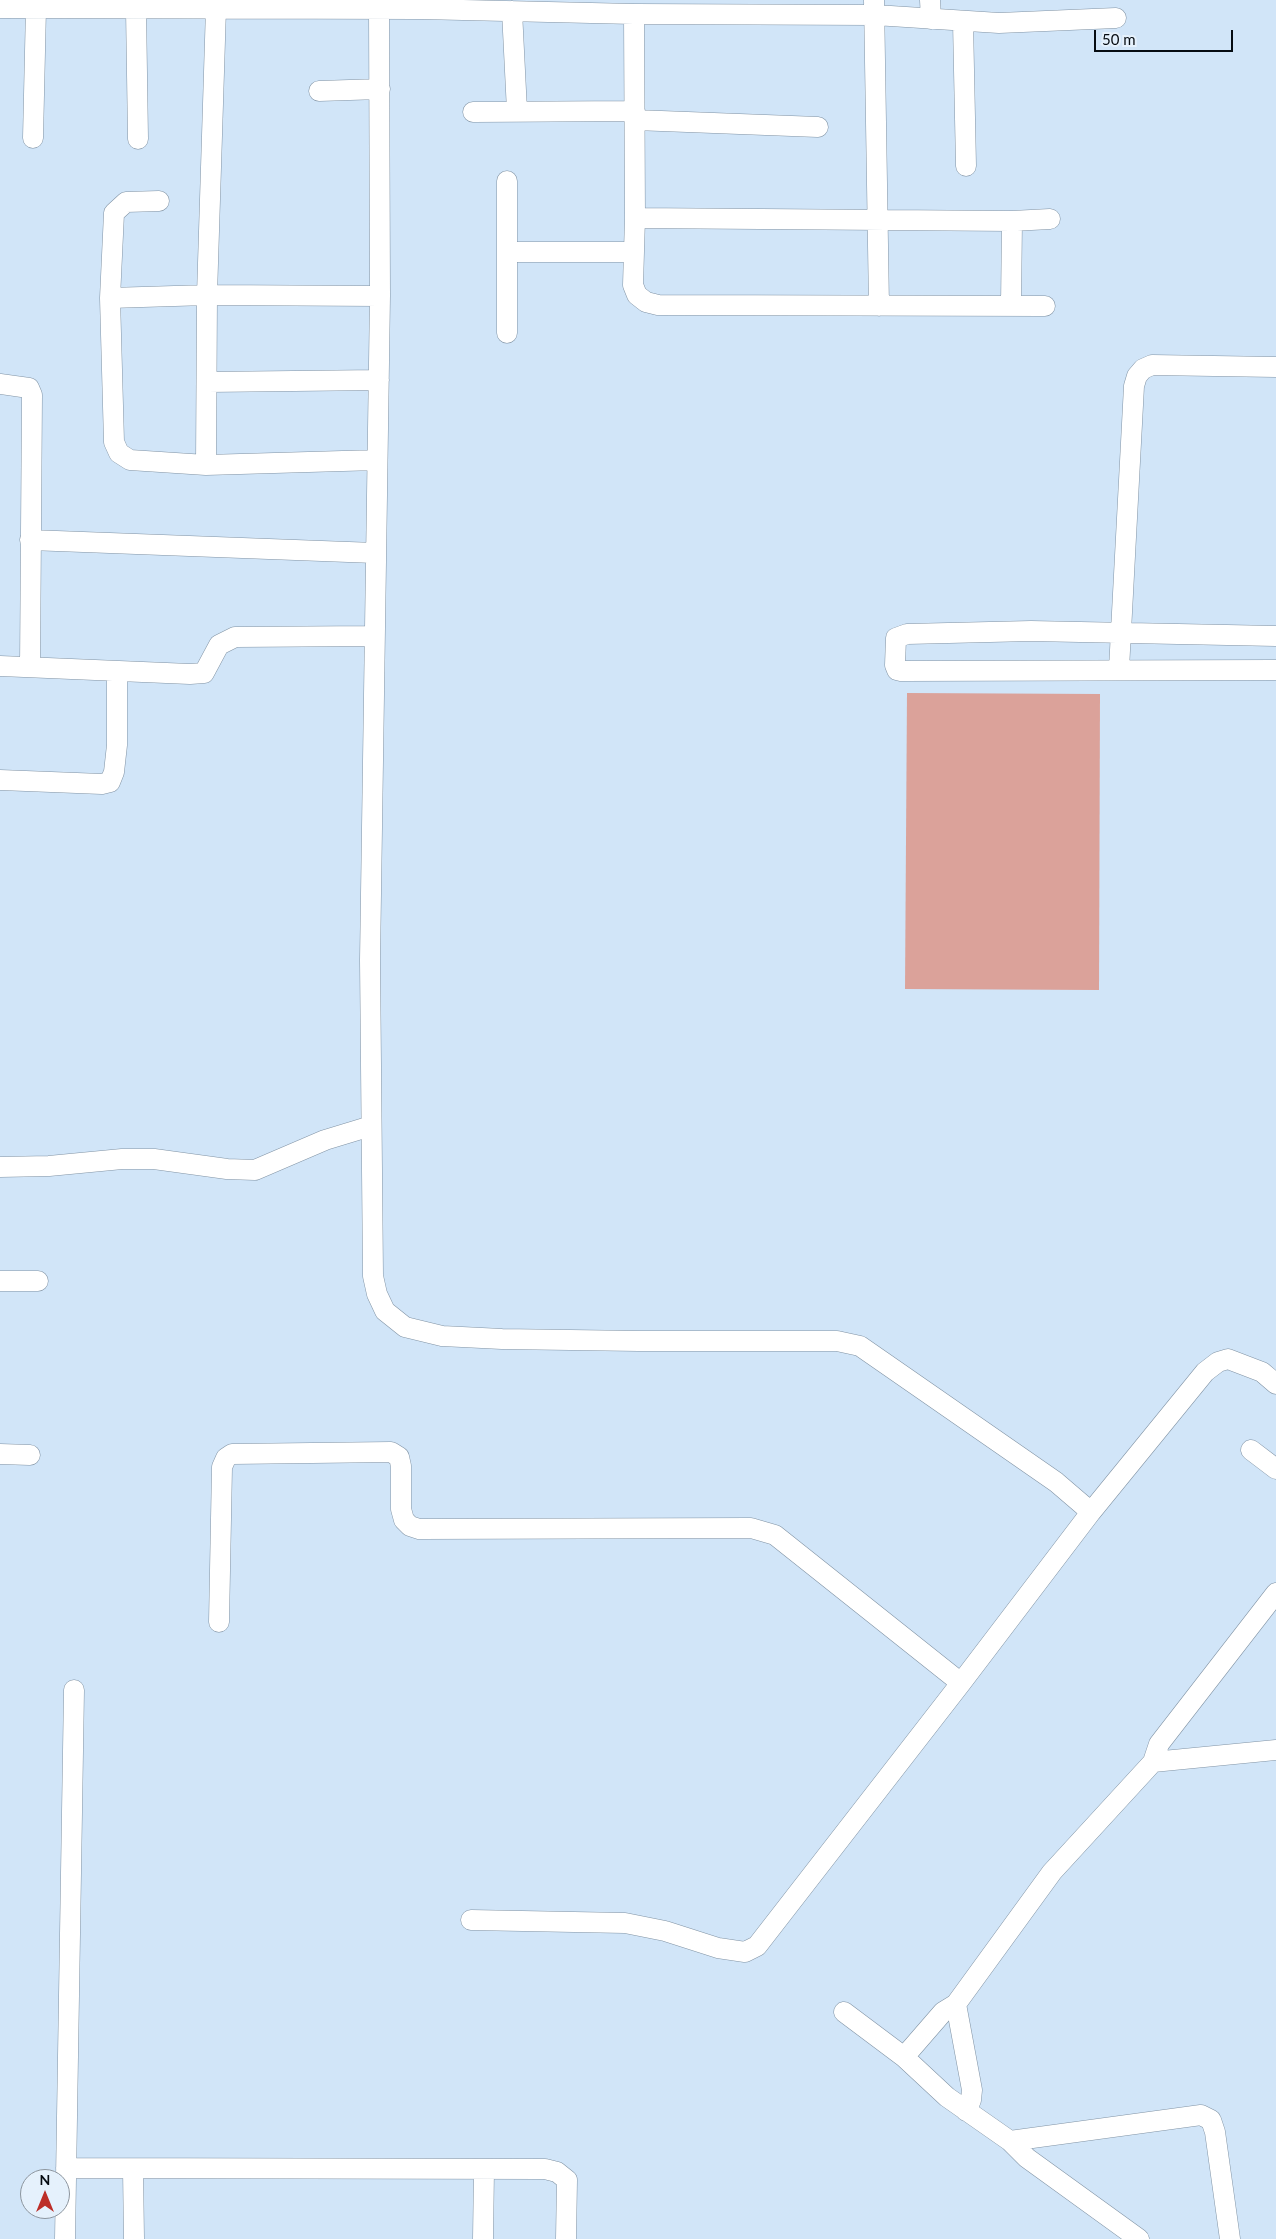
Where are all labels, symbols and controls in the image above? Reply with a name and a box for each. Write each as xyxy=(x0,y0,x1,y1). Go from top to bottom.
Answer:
scale bar xyxy=(1096,20,1235,52)
text: 50 m xyxy=(1102,30,1136,48)
north arrow xyxy=(20,2169,70,2219)
text: N xyxy=(40,2171,50,2188)

